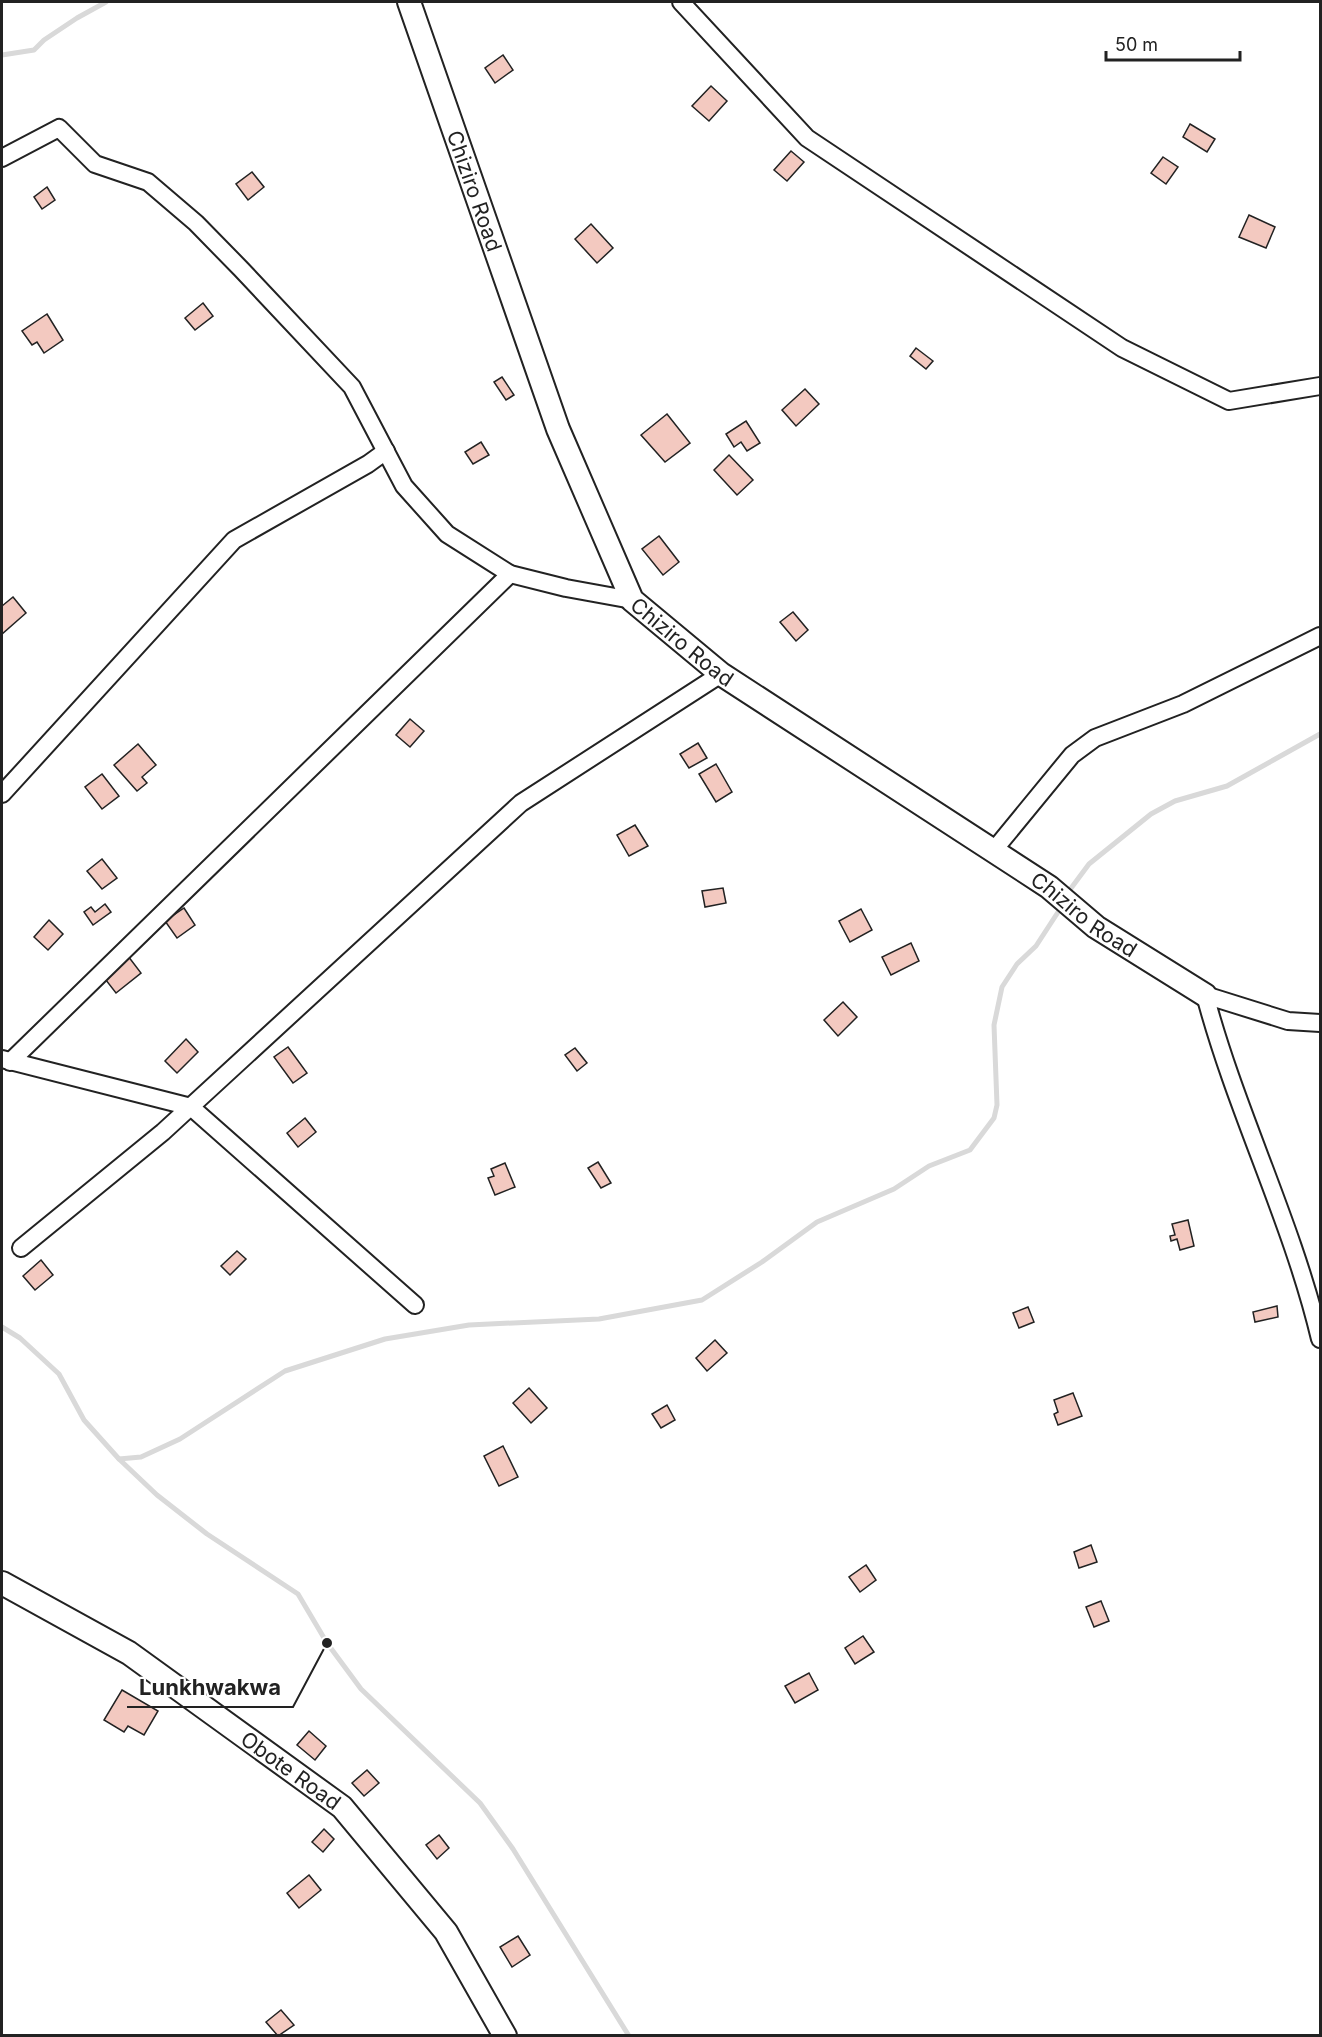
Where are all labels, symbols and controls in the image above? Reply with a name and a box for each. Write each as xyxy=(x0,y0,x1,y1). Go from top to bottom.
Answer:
scale bar xyxy=(1106,24,1240,62)
text: 50 m xyxy=(1115,34,1158,55)
street label: Chiziro Road xyxy=(442,127,507,255)
street label: Chiziro Road xyxy=(626,592,739,691)
street label: Chiziro Road xyxy=(1027,866,1142,962)
callout: Lunkhwakwa xyxy=(127,1667,293,1707)
text: Lunkhwakwa xyxy=(139,1674,281,1700)
street label: Obote Road xyxy=(236,1726,346,1815)

